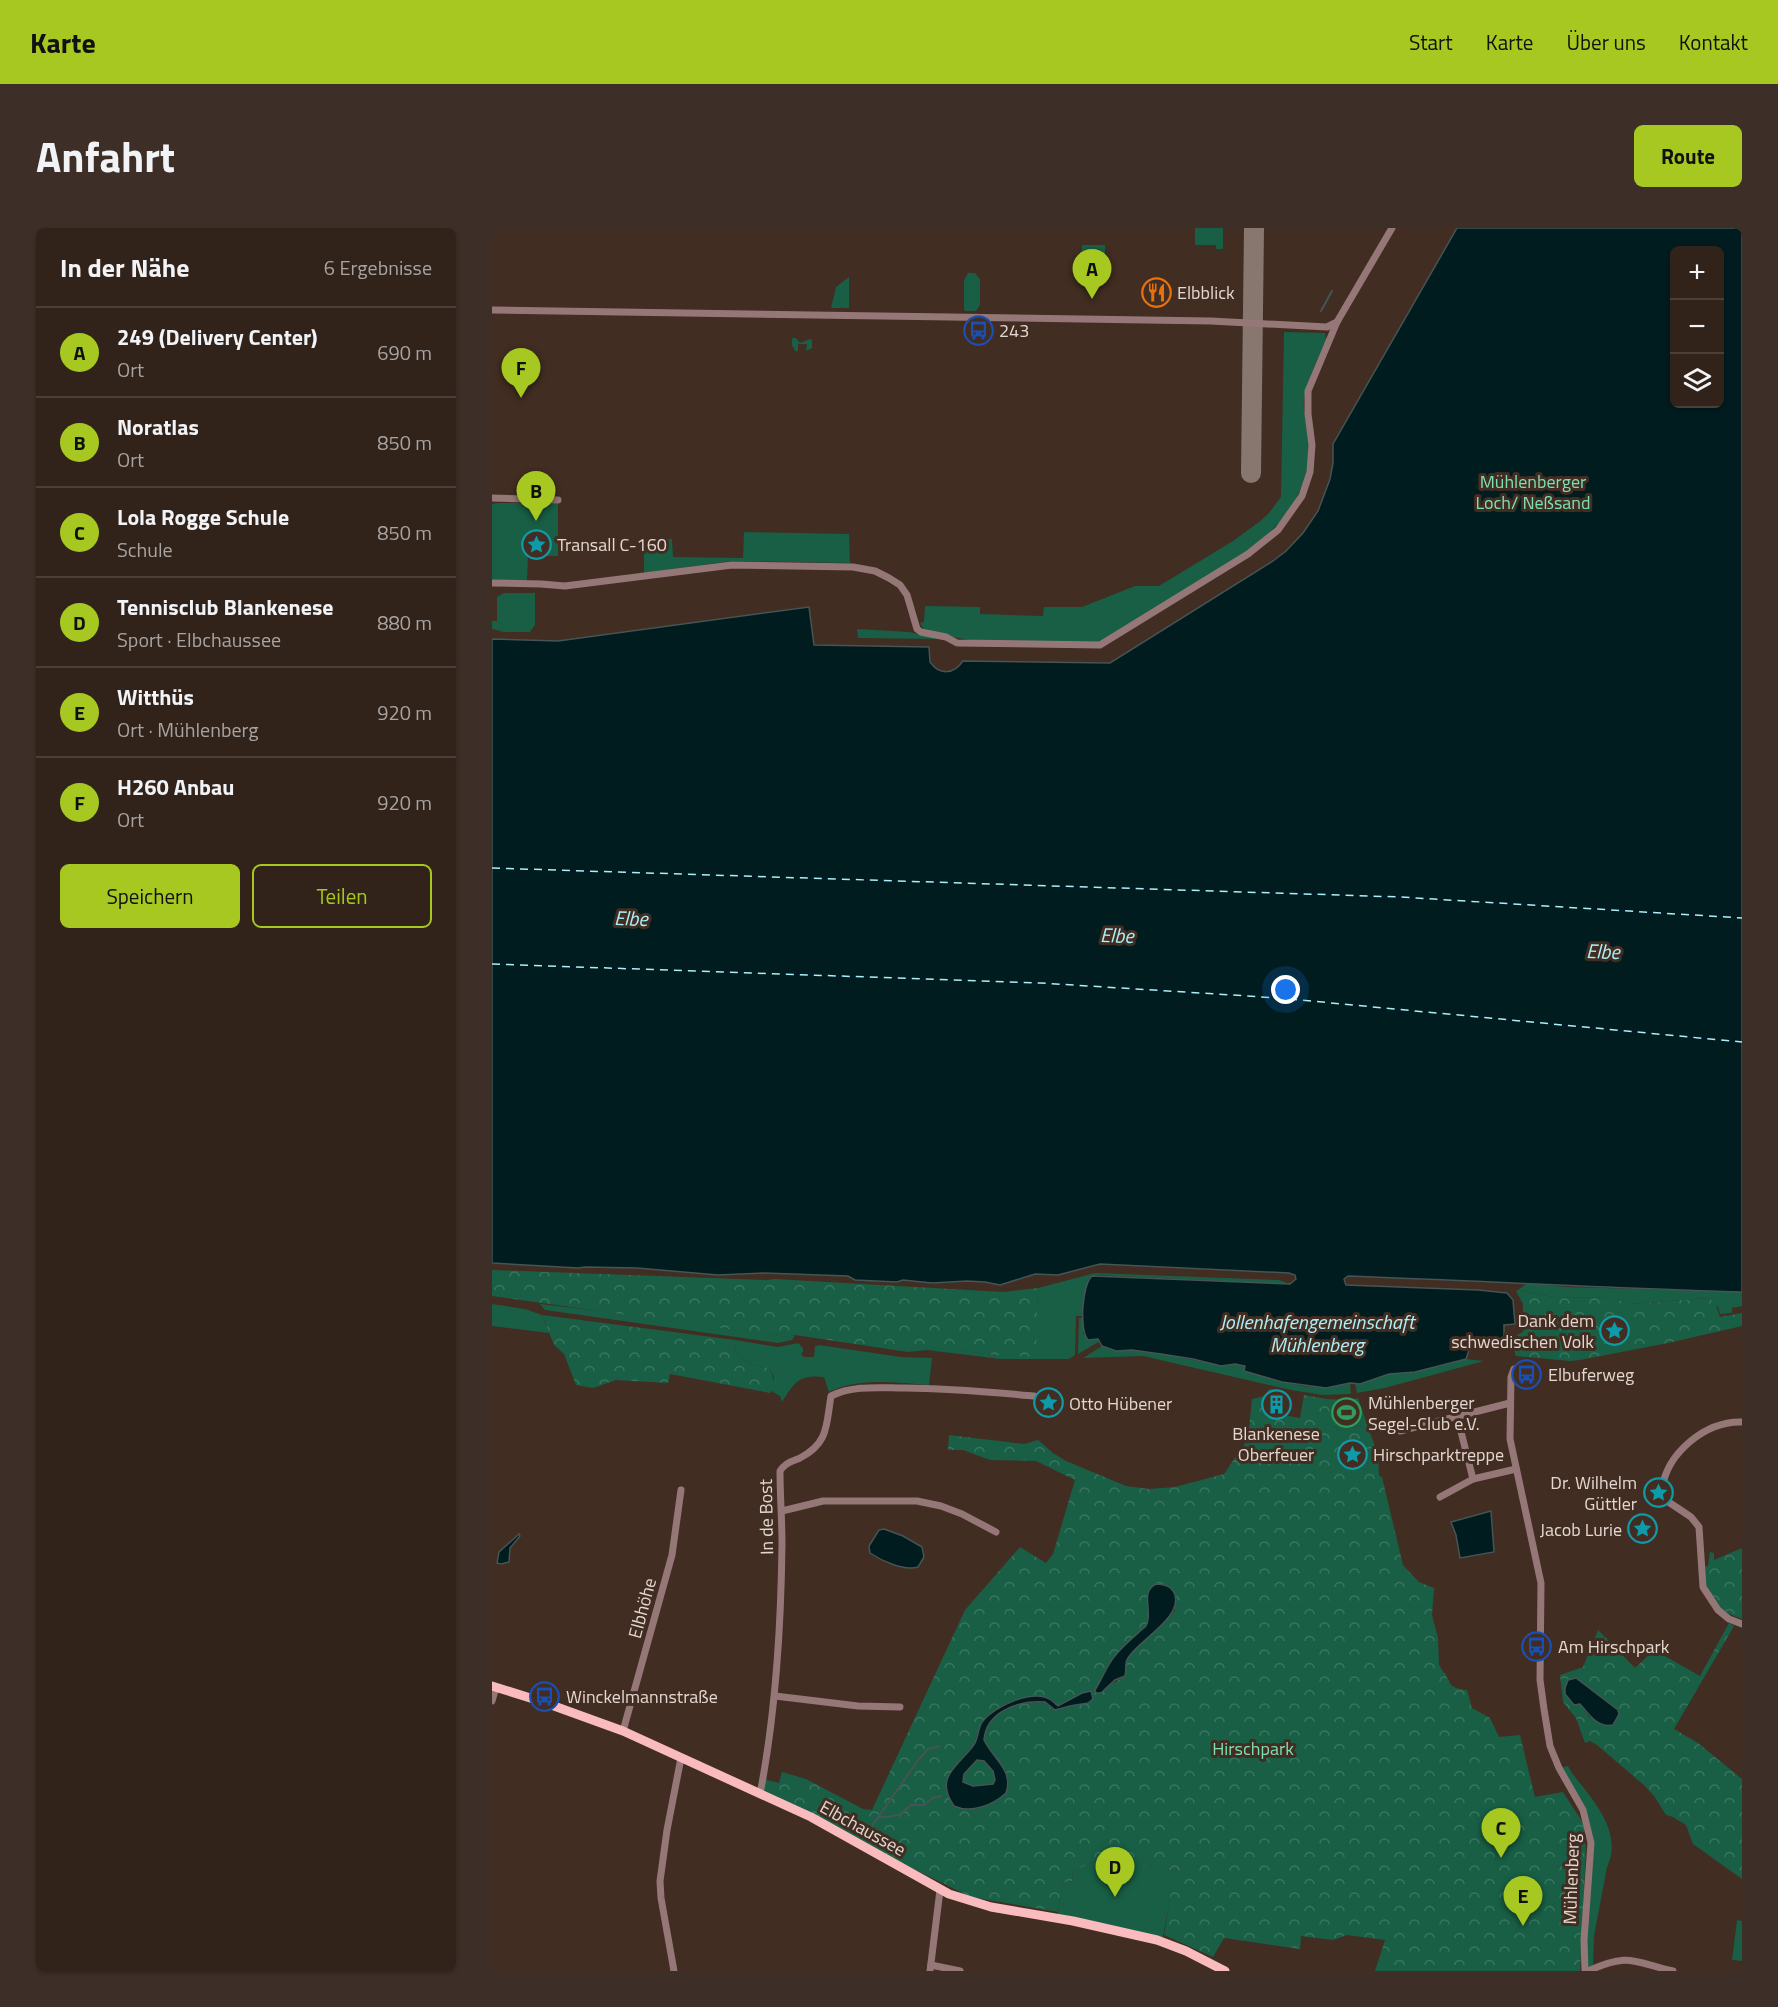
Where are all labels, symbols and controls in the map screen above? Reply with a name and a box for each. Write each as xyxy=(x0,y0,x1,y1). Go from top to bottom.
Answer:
text: Karte xyxy=(30,21,96,64)
text: Start xyxy=(1409,26,1453,58)
text: Karte xyxy=(1486,26,1533,58)
text: Über uns xyxy=(1566,26,1646,58)
text: Kontakt xyxy=(1679,26,1748,58)
text: Anfahrt xyxy=(36,124,175,188)
button: Route xyxy=(1634,125,1742,187)
map controls xyxy=(1670,246,1724,408)
button: + xyxy=(1670,246,1724,300)
text: In der Nähe xyxy=(60,248,189,287)
pin: A xyxy=(1072,250,1112,299)
text: 6 Ergebnisse xyxy=(324,252,432,283)
restaurant icon: Elbblick xyxy=(1140,276,1172,308)
place label: Elbblick xyxy=(1177,279,1235,306)
button: − xyxy=(1670,300,1724,354)
bus stop icon: 243 xyxy=(962,314,994,346)
place label: 243 xyxy=(999,317,1029,344)
text: 249 (Delivery Center) xyxy=(117,320,318,354)
text: A xyxy=(73,337,86,368)
text: 690 m xyxy=(377,337,432,368)
pin: F xyxy=(501,348,540,398)
text: Ort xyxy=(117,354,144,385)
button: layers xyxy=(1670,354,1724,408)
text: Noratlas xyxy=(117,410,199,444)
text: B xyxy=(73,427,86,458)
text: 850 m xyxy=(377,427,432,458)
text: Ort xyxy=(117,444,144,475)
park label: Mühlenberger Loch/ Neßsand xyxy=(1475,468,1591,516)
pin: B xyxy=(516,472,555,521)
text: Lola Rogge Schule xyxy=(117,500,289,534)
text: C xyxy=(74,517,85,548)
text: 850 m xyxy=(377,517,432,548)
place icon: Transall C-160 xyxy=(520,528,552,560)
place label: Transall C-160 xyxy=(557,531,667,558)
text: Schule xyxy=(117,534,173,565)
text: Tennisclub Blankenese xyxy=(117,590,333,624)
text: D xyxy=(73,607,86,638)
text: 880 m xyxy=(377,607,432,638)
text: Sport · Elbchaussee xyxy=(117,624,281,655)
text: Witthüs xyxy=(117,680,194,714)
text: E xyxy=(74,697,85,728)
text: 920 m xyxy=(377,697,432,728)
text: Ort · Mühlenberg xyxy=(117,714,259,745)
text: H260 Anbau xyxy=(117,770,234,804)
text: F xyxy=(74,787,85,818)
text: 920 m xyxy=(377,787,432,818)
text: Ort xyxy=(117,804,144,835)
button: Speichern xyxy=(60,864,240,928)
button: Teilen xyxy=(252,864,432,928)
water label: Elbe xyxy=(614,902,650,934)
water label: Elbe xyxy=(1100,919,1136,951)
water label: Elbe xyxy=(1586,935,1622,967)
your location xyxy=(1271,975,1300,1004)
water label: Jollenhafengemeinschaft Mühlenberg xyxy=(1220,1306,1417,1360)
place label: Dank dem schwedischen Volk xyxy=(1451,1307,1594,1355)
place icon: Dank dem schwedischen Volk xyxy=(1599,1314,1631,1346)
bus stop icon: Elbuferweg xyxy=(1511,1358,1543,1390)
place label: Elbuferweg xyxy=(1548,1361,1634,1388)
place icon: Otto Hübener xyxy=(1032,1387,1064,1419)
building icon: Blankenese Oberfeuer xyxy=(1260,1388,1292,1420)
place label: Mühlenberger Segel-Club e.V. xyxy=(1368,1389,1480,1437)
place label: Otto Hübener xyxy=(1069,1390,1172,1417)
sports icon: Mühlenberger Segel-Club e.V. xyxy=(1331,1396,1363,1428)
place label: Blankenese Oberfeuer xyxy=(1232,1420,1320,1468)
place icon: Hirschparktreppe xyxy=(1336,1438,1368,1470)
place label: Hirschparktreppe xyxy=(1373,1441,1504,1468)
place label: Dr. Wilhelm Güttler xyxy=(1550,1469,1637,1517)
place icon: Dr. Wilhelm Güttler xyxy=(1642,1476,1674,1508)
street label: In de Bost xyxy=(752,1478,780,1555)
place icon: Jacob Lurie xyxy=(1627,1513,1659,1545)
place label: Jacob Lurie xyxy=(1540,1516,1622,1543)
street label: Elbhöhe xyxy=(621,1575,663,1641)
bus stop icon: Am Hirschpark xyxy=(1521,1630,1553,1662)
place label: Am Hirschpark xyxy=(1558,1633,1670,1660)
bus stop icon: Winckelmannstraße xyxy=(529,1680,561,1712)
place label: Winckelmannstraße xyxy=(566,1683,718,1710)
park label: Hirschpark xyxy=(1212,1735,1294,1762)
street label: Elbchaussee xyxy=(815,1793,911,1863)
pin: C xyxy=(1482,1808,1520,1858)
street label: Mühlenberg xyxy=(1556,1833,1586,1925)
pin: D xyxy=(1096,1848,1134,1897)
pin: E xyxy=(1504,1876,1542,1926)

